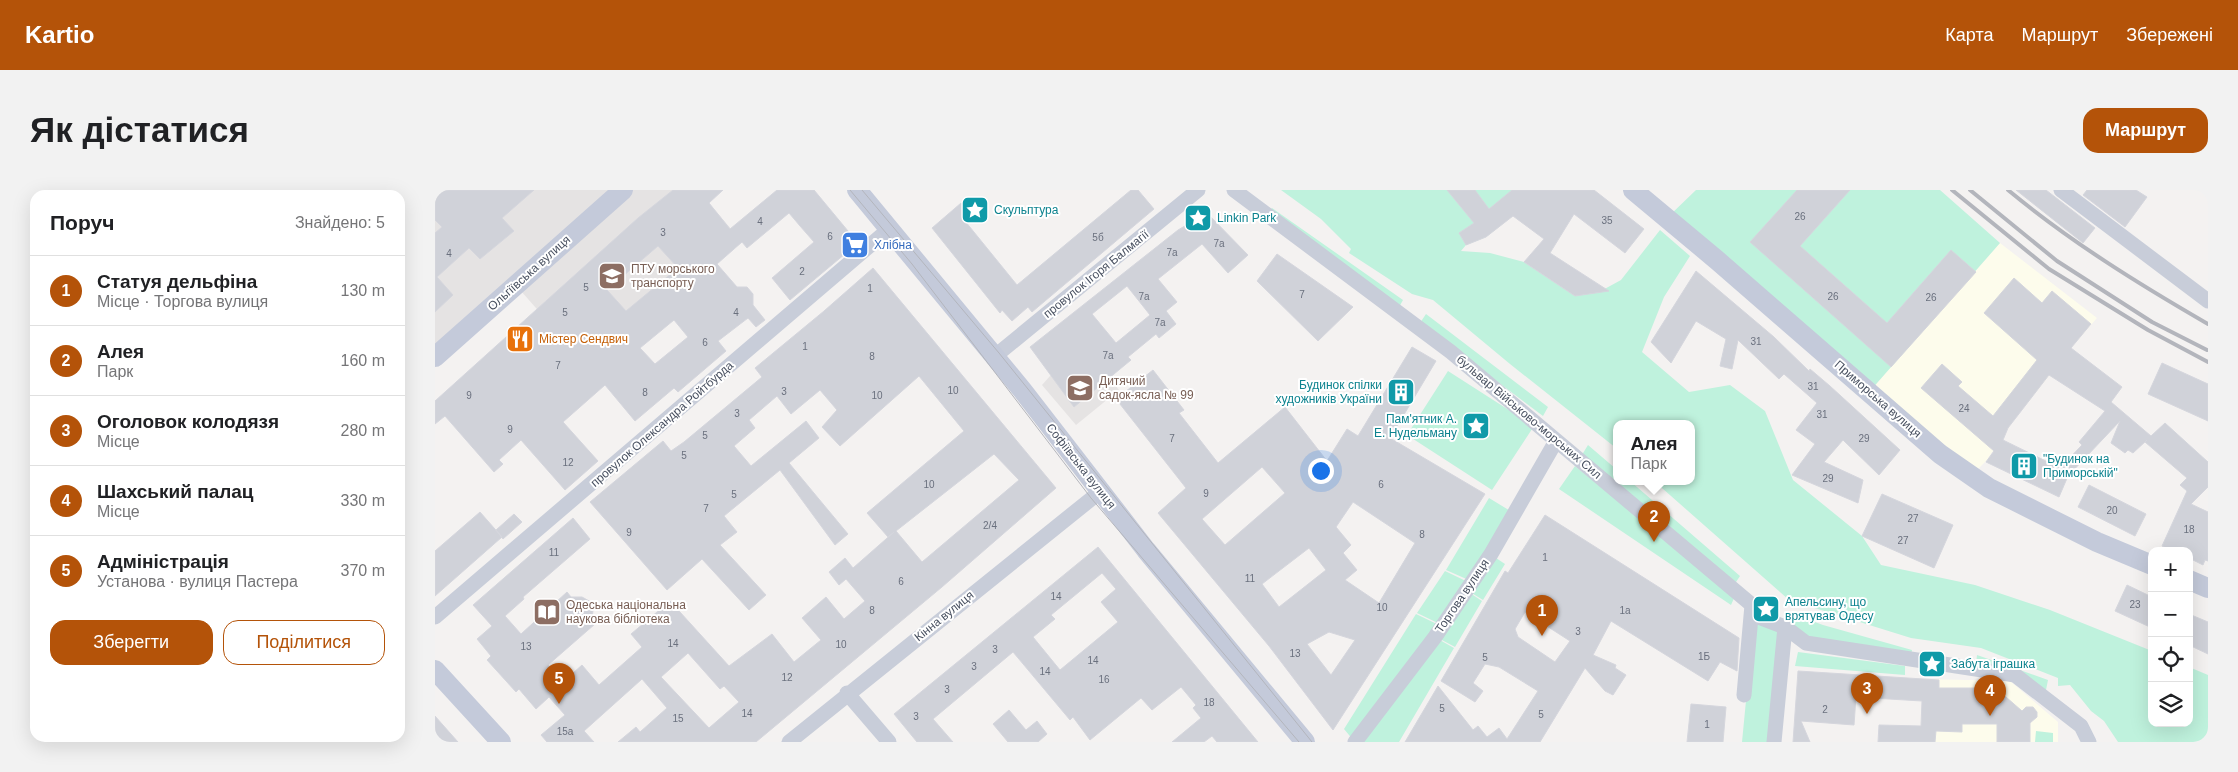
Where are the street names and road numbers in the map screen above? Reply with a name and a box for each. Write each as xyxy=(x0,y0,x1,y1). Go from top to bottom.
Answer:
street label: провулок Ігоря Балмагії xyxy=(1041,227,1152,321)
street label: Ольгіївська вулиця xyxy=(485,232,573,314)
street label: бульвар Військово-морських Сил xyxy=(1454,352,1604,482)
street label: провулок Олександра Ройтбурда xyxy=(588,358,736,490)
street label: Приморська вулиця xyxy=(1832,358,1924,440)
street label: Софіївська вулиця xyxy=(1043,421,1119,511)
street label: Торгова вулиця xyxy=(1432,557,1492,635)
street label: Кінна вулиця xyxy=(912,588,976,644)

